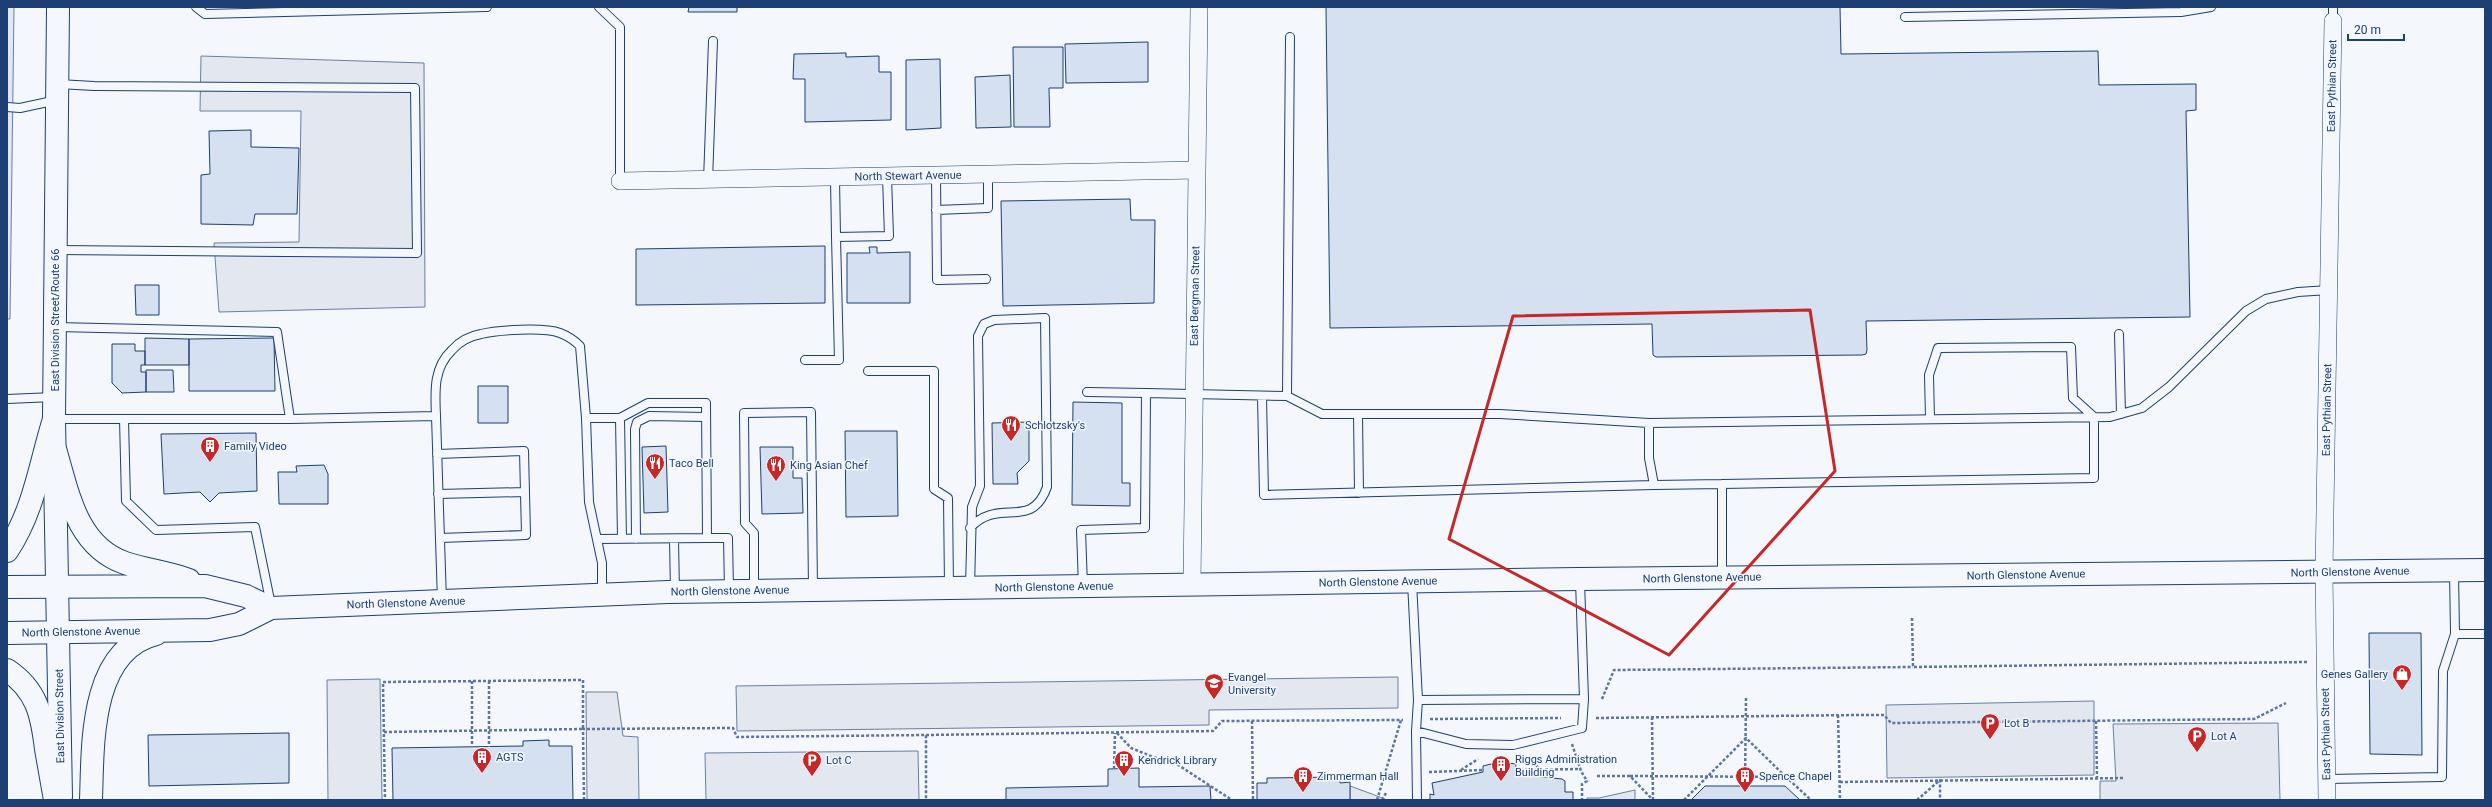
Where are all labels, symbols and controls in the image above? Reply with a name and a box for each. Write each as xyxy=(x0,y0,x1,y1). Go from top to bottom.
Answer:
scale bar xyxy=(2348,16,2404,42)
text: 20 m xyxy=(2354,23,2381,37)
street label: East Pythian Street xyxy=(2325,39,2339,132)
street label: North Stewart Avenue xyxy=(854,169,962,183)
street label: East Bergman Street xyxy=(1188,245,1202,346)
street label: East Division Street/Route 66 xyxy=(49,249,62,391)
street label: East Pythian Street xyxy=(2320,363,2334,456)
restaurant icon: Schlotzsky's xyxy=(1000,414,1022,442)
place label: Schlotzsky's xyxy=(1025,419,1085,432)
building icon: Family Video xyxy=(199,435,221,463)
place label: Family Video xyxy=(224,440,287,453)
restaurant icon: Taco Bell xyxy=(644,452,666,480)
restaurant icon: King Asian Chef xyxy=(765,454,787,482)
place label: Taco Bell xyxy=(669,457,714,470)
place label: King Asian Chef xyxy=(790,459,868,472)
street label: North Glenstone Avenue xyxy=(2291,564,2410,580)
street label: North Glenstone Avenue xyxy=(1967,567,2086,583)
street label: North Glenstone Avenue xyxy=(1643,570,1762,586)
street label: North Glenstone Avenue xyxy=(1319,574,1438,590)
street label: North Glenstone Avenue xyxy=(995,579,1114,595)
street label: North Glenstone Avenue xyxy=(671,583,790,599)
street label: North Glenstone Avenue xyxy=(346,594,466,612)
street label: North Glenstone Avenue xyxy=(22,624,141,640)
shop icon: Genes Gallery xyxy=(2391,663,2413,691)
street label: East Division Street xyxy=(53,668,67,763)
place label: Genes Gallery xyxy=(2321,668,2389,681)
place label: Evangel University xyxy=(1228,671,1277,697)
school or university icon: Evangel University xyxy=(1203,672,1225,700)
street label: East Pythian Street xyxy=(2319,687,2333,780)
parking icon: Lot B xyxy=(1979,712,2001,740)
place label: Lot B xyxy=(2004,717,2030,730)
parking icon: Lot A xyxy=(2186,725,2208,753)
place label: Lot A xyxy=(2211,730,2238,743)
building icon: AGTS xyxy=(471,746,493,774)
parking icon: Lot C xyxy=(801,749,823,777)
building icon: Kendrick Library xyxy=(1113,749,1135,777)
place label: AGTS xyxy=(496,751,524,764)
place label: Riggs Administration Building xyxy=(1515,753,1617,779)
place label: Lot C xyxy=(826,754,852,767)
place label: Kendrick Library xyxy=(1138,754,1217,767)
building icon: Riggs Administration Building xyxy=(1490,754,1512,782)
building icon: Zimmerman Hall xyxy=(1292,765,1314,793)
building icon: Spence Chapel xyxy=(1734,765,1756,793)
place label: Zimmerman Hall xyxy=(1317,770,1399,783)
place label: Spence Chapel xyxy=(1759,770,1832,783)

